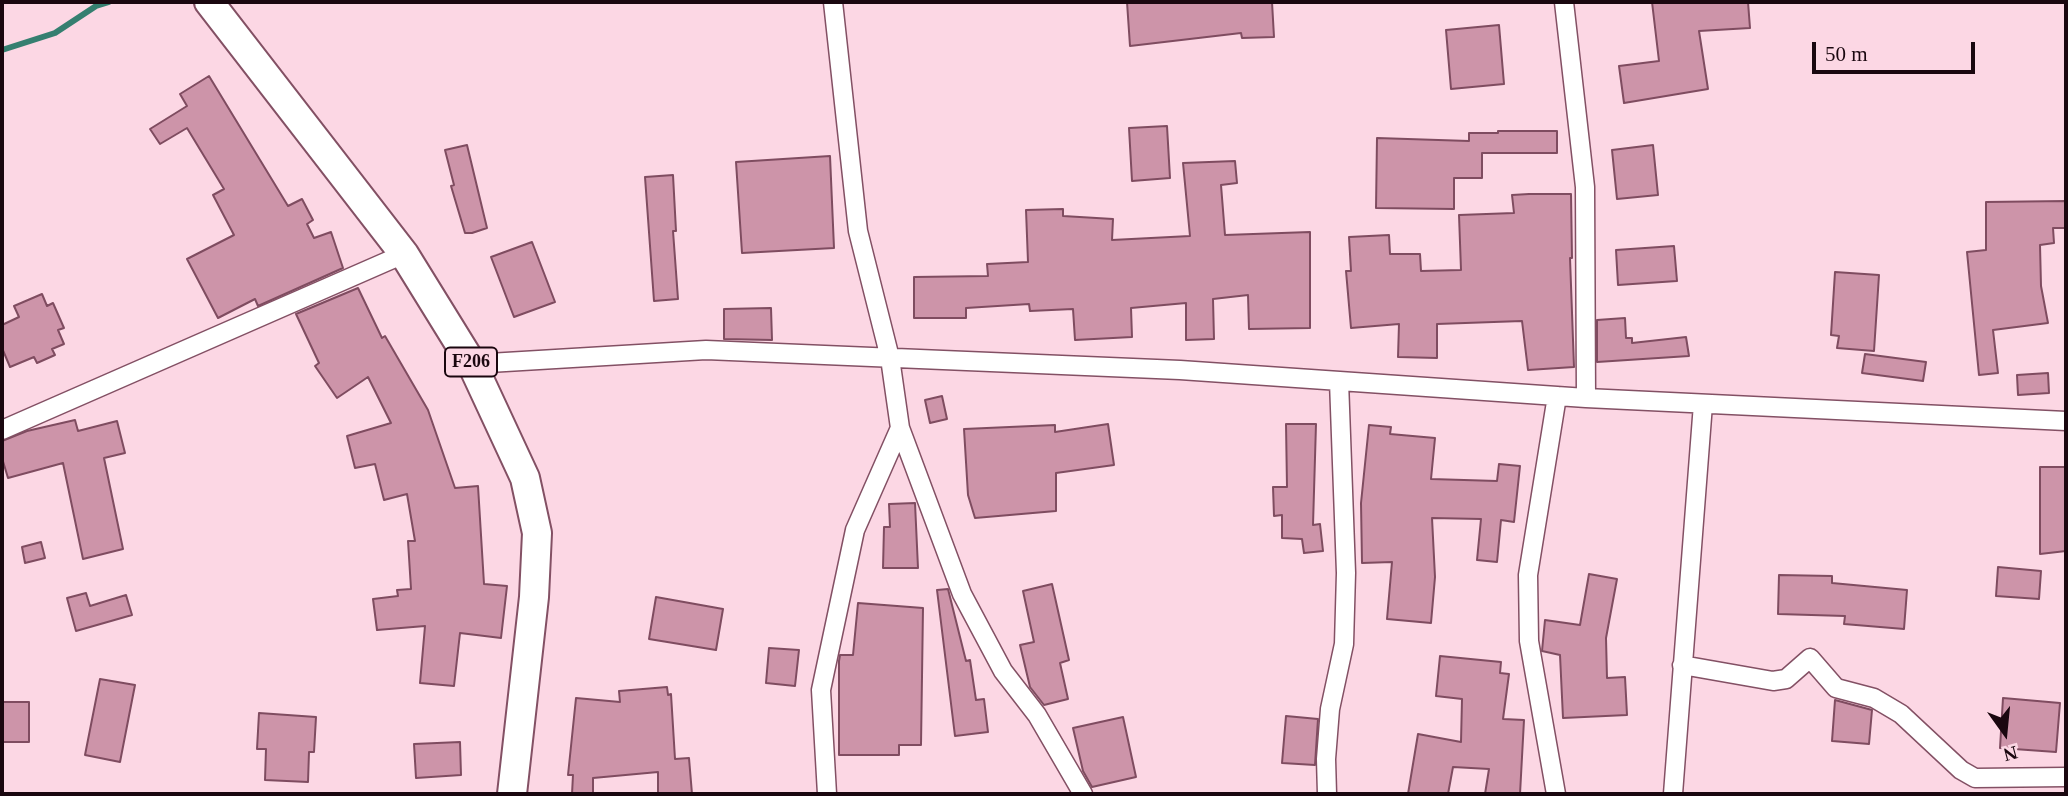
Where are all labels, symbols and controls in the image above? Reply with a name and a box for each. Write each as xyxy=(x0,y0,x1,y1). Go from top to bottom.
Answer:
scale bar xyxy=(1816,28,1979,72)
text: 50 m xyxy=(1825,42,1868,66)
road number: F206 xyxy=(445,348,497,376)
north arrow xyxy=(1970,698,2040,768)
text: N xyxy=(2001,742,2020,766)

